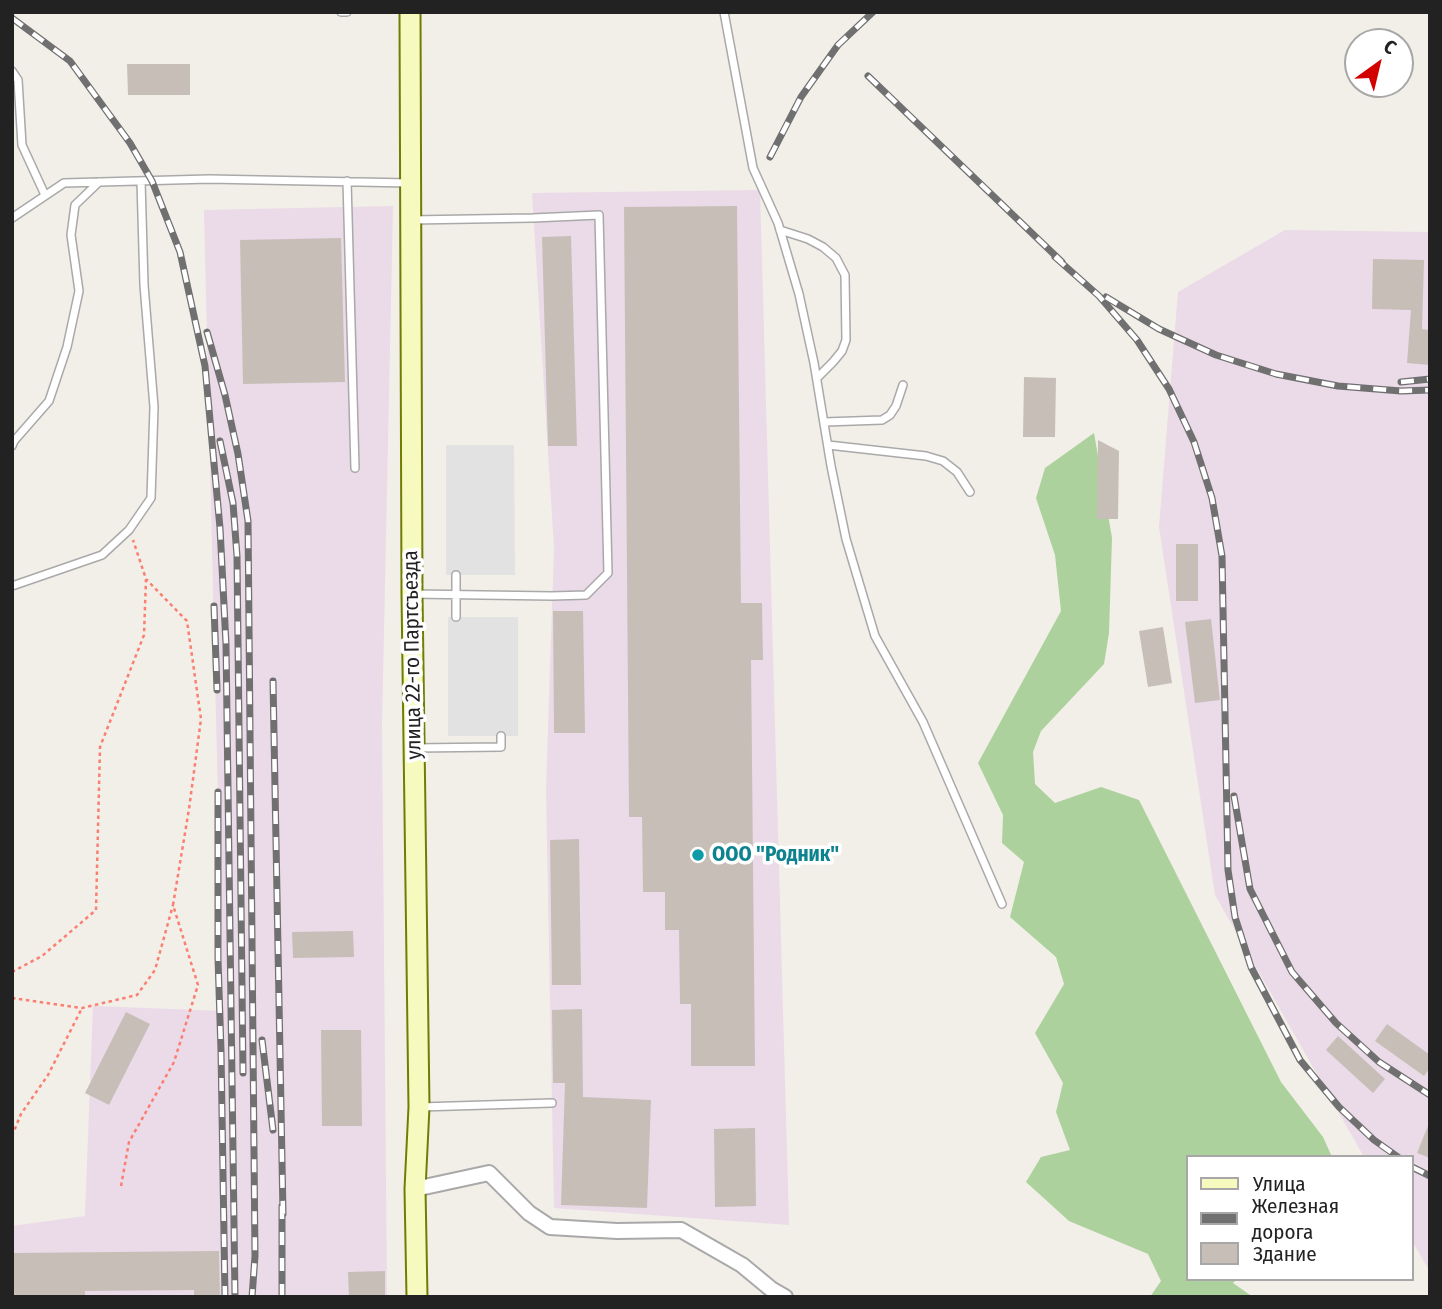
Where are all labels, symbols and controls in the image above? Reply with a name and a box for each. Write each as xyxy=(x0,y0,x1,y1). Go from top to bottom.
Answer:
north arrow xyxy=(1344,28,1414,98)
text: С xyxy=(1379,35,1400,59)
street label: улица 22-го Партсъезда xyxy=(399,550,427,760)
place label: ООО "Родник" xyxy=(712,842,839,868)
marker: ООО "Родник" xyxy=(690,847,706,863)
legend xyxy=(1186,1155,1414,1281)
text: Улица xyxy=(1253,1171,1306,1197)
text: Железная дорога xyxy=(1252,1193,1339,1245)
text: Здание xyxy=(1253,1241,1317,1267)

